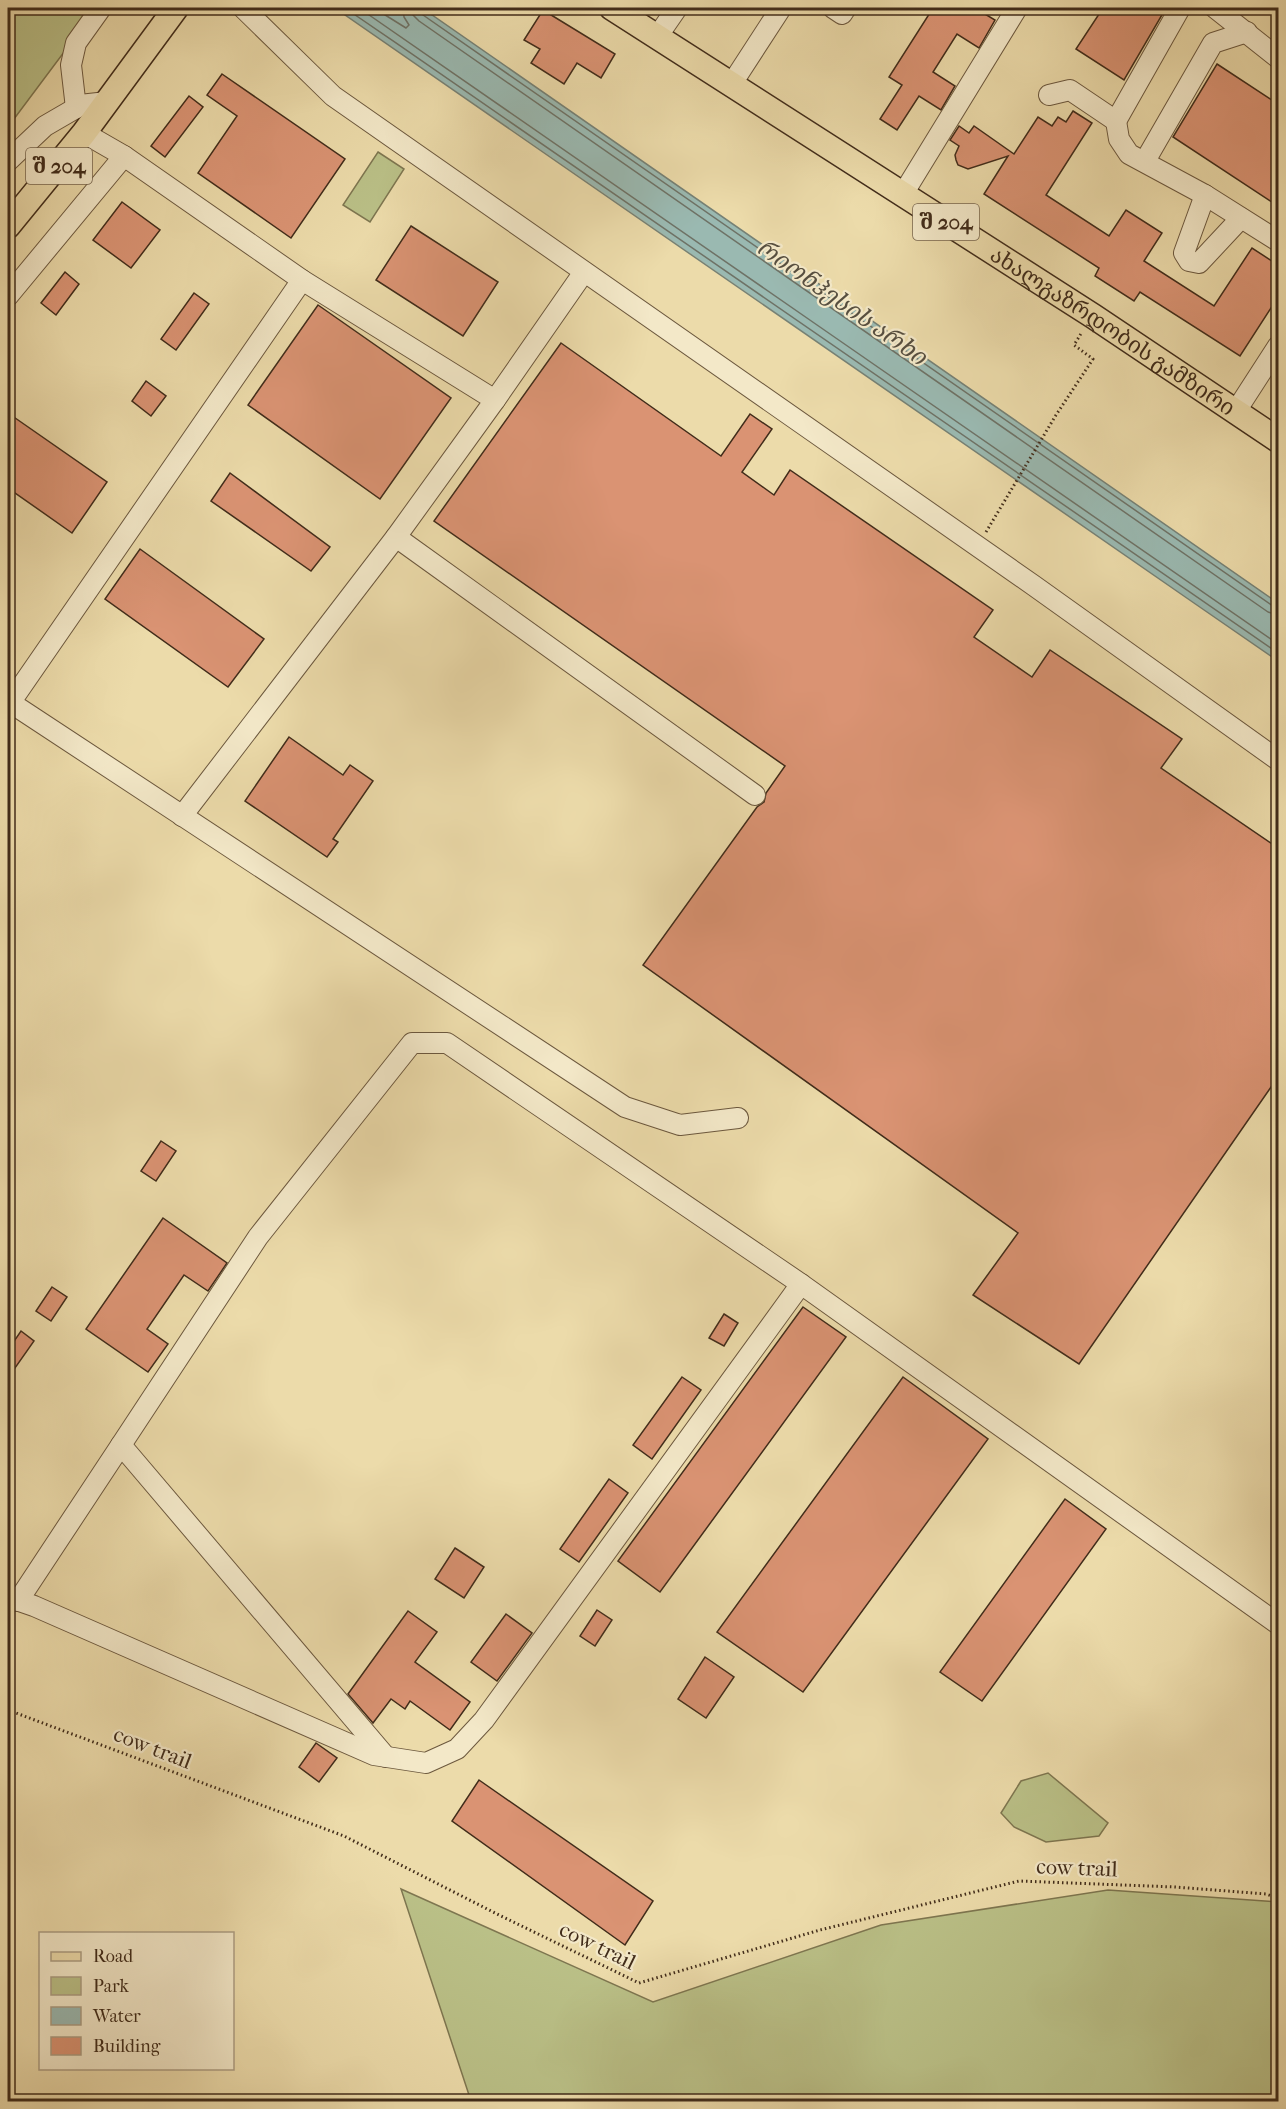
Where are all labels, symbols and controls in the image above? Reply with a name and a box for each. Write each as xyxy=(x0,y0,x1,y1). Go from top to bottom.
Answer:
road number: შ 204 xyxy=(26,148,92,184)
road number: შ 204 xyxy=(913,204,979,240)
water label: რიონჰესის არხი xyxy=(751,233,933,373)
street label: ახალგაზრდობის გამზირი xyxy=(985,242,1240,422)
street label: cow trail xyxy=(110,1721,195,1775)
street label: cow trail xyxy=(1036,1854,1118,1882)
street label: cow trail xyxy=(555,1916,640,1975)
legend xyxy=(39,1932,234,2070)
text: Road xyxy=(93,1946,133,1967)
text: Park xyxy=(93,1976,130,1997)
text: Water xyxy=(92,2006,141,2027)
text: Building xyxy=(93,2036,161,2057)

